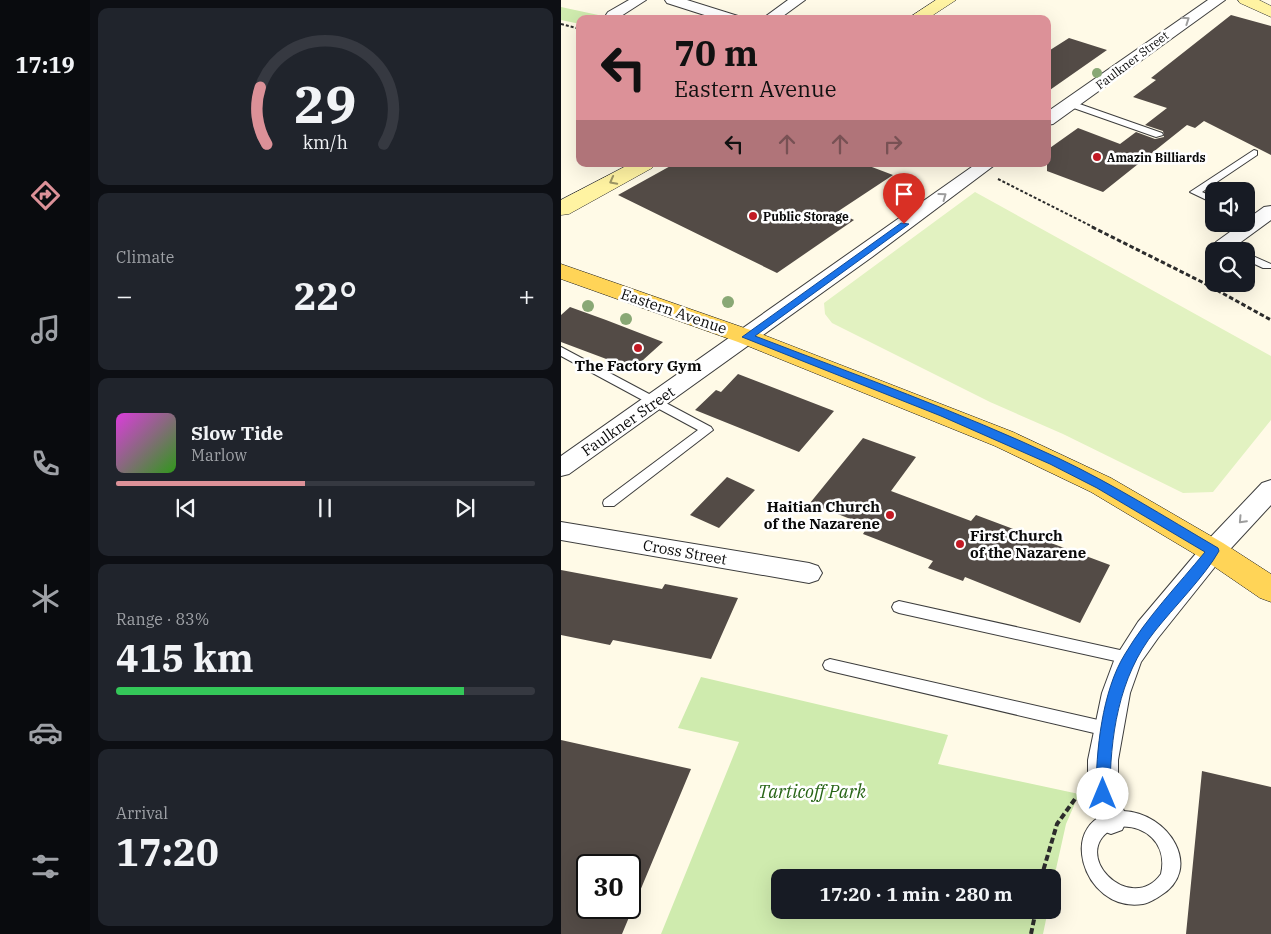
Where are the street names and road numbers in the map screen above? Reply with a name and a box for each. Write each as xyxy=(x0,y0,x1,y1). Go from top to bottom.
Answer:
street label: Faulkner Street xyxy=(1093,28,1171,92)
street label: Eastern Avenue xyxy=(619,284,729,338)
street label: Faulkner Street xyxy=(578,382,678,460)
street label: Cross Street xyxy=(642,535,728,569)

